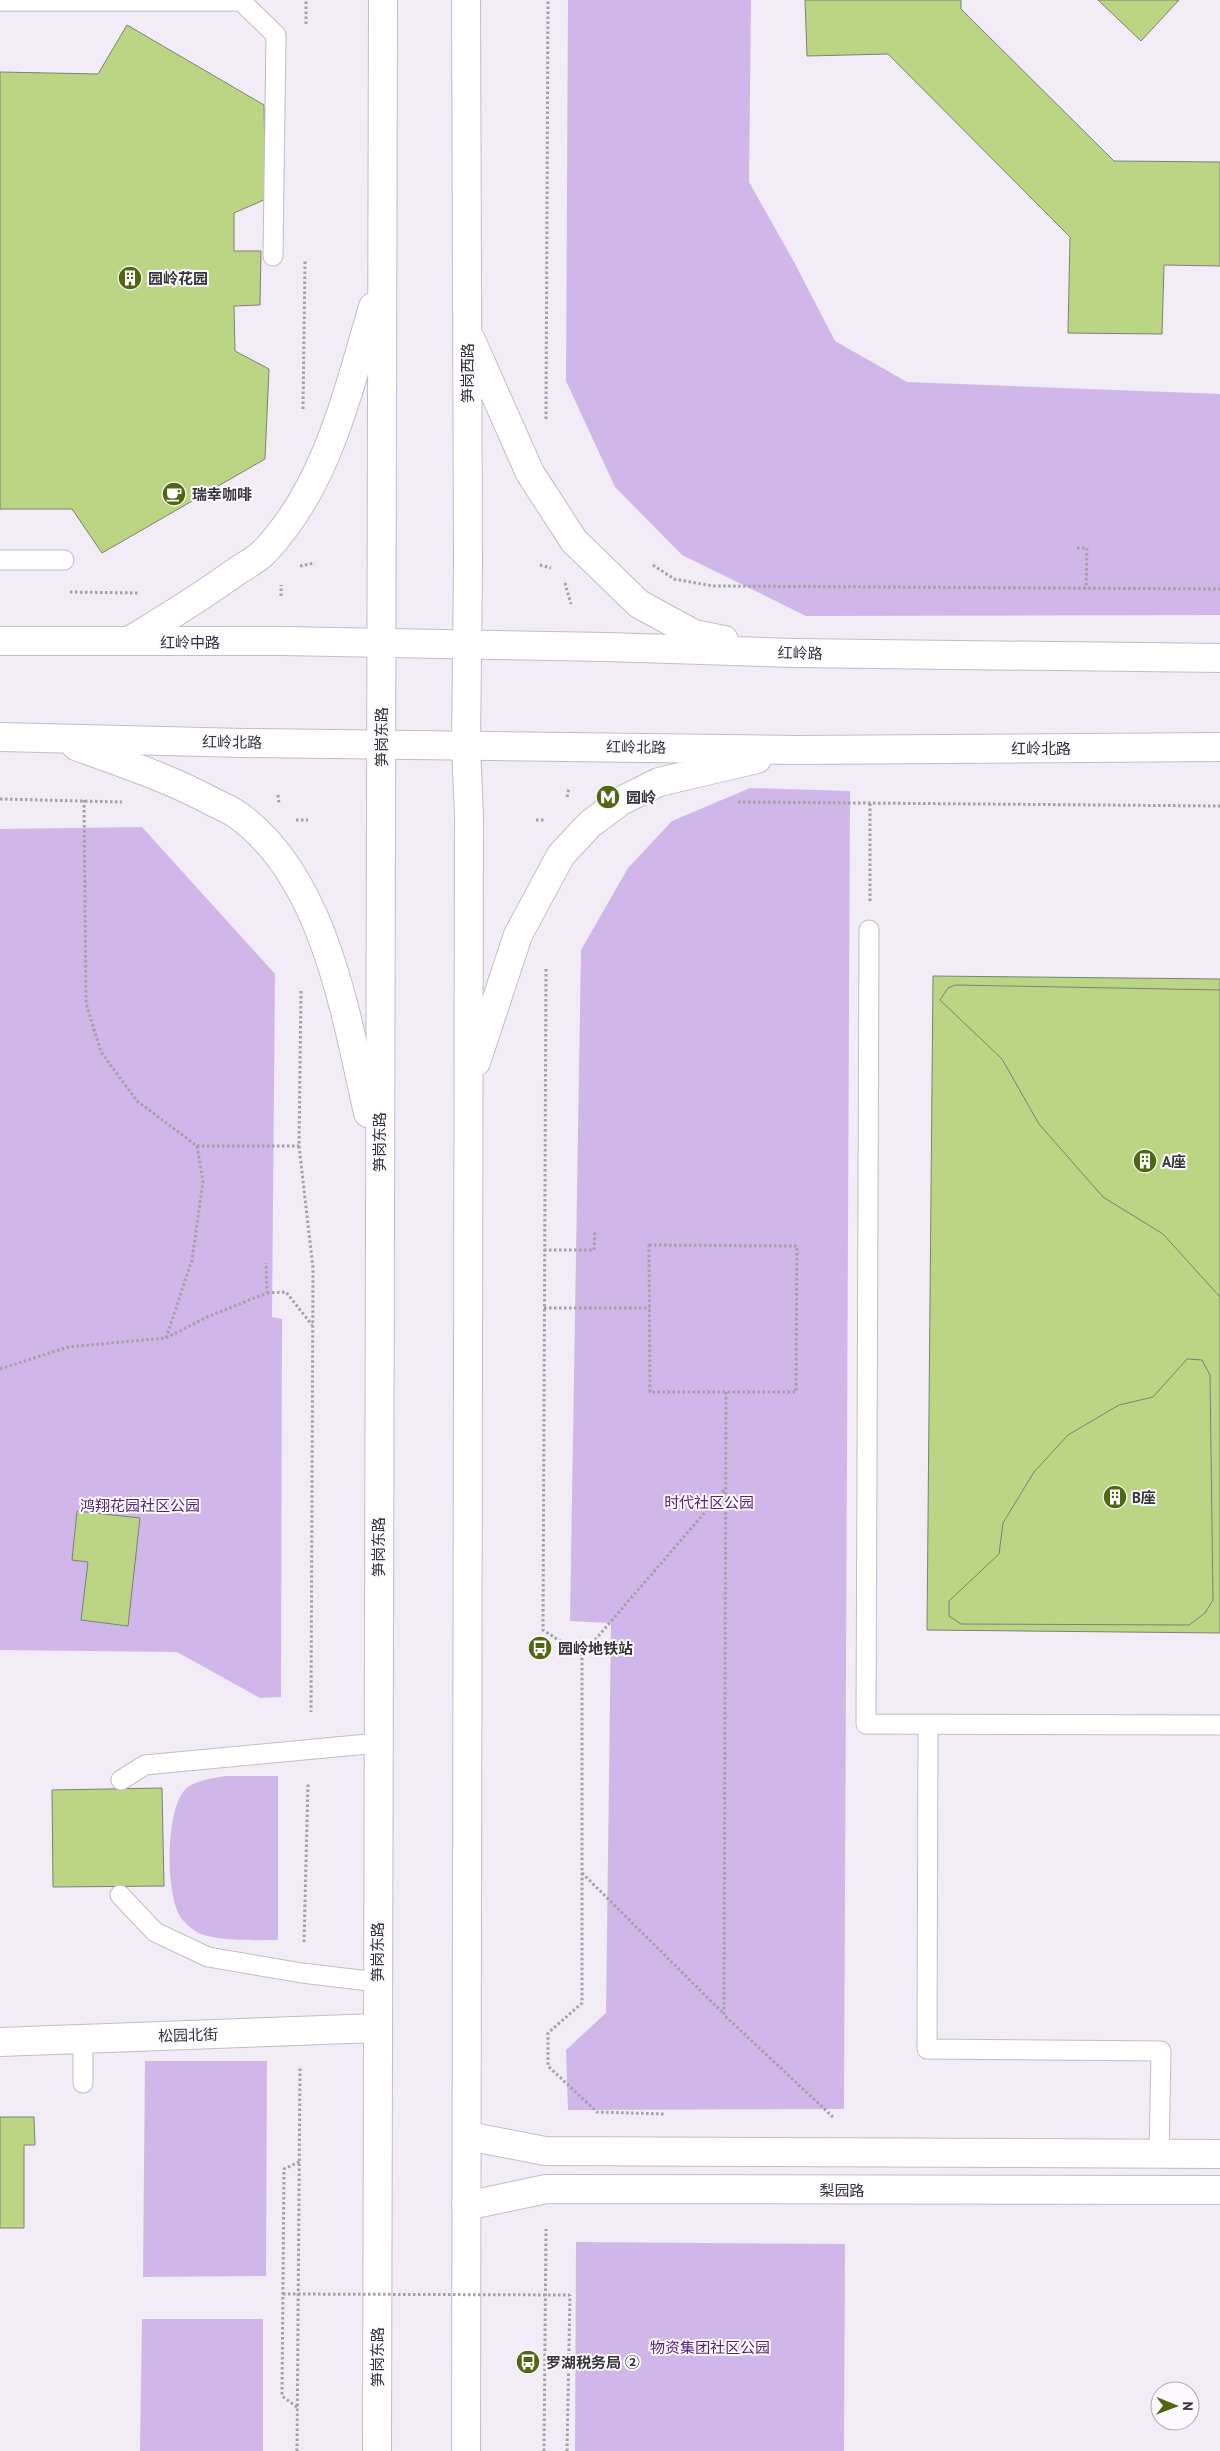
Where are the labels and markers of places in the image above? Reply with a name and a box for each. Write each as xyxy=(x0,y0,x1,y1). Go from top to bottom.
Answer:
building icon: 园岭花园 xyxy=(117,265,143,291)
place label: 园岭花园 xyxy=(148,269,208,288)
cafe icon: 瑞幸咖啡 xyxy=(161,481,187,507)
place label: 瑞幸咖啡 xyxy=(192,485,252,504)
metro station icon: 园岭 xyxy=(595,784,621,810)
place label: 园岭 xyxy=(626,788,656,807)
building icon: A座 xyxy=(1132,1148,1158,1174)
place label: A座 xyxy=(1162,1152,1186,1171)
building icon: B座 xyxy=(1102,1484,1128,1510)
place label: B座 xyxy=(1132,1488,1156,1507)
bus stop icon: 园岭地铁站 xyxy=(527,1635,553,1661)
place label: 园岭地铁站 xyxy=(558,1639,633,1658)
bus stop icon: 罗湖税务局 ② xyxy=(515,2349,541,2375)
place label: 罗湖税务局 ② xyxy=(546,2353,640,2372)

